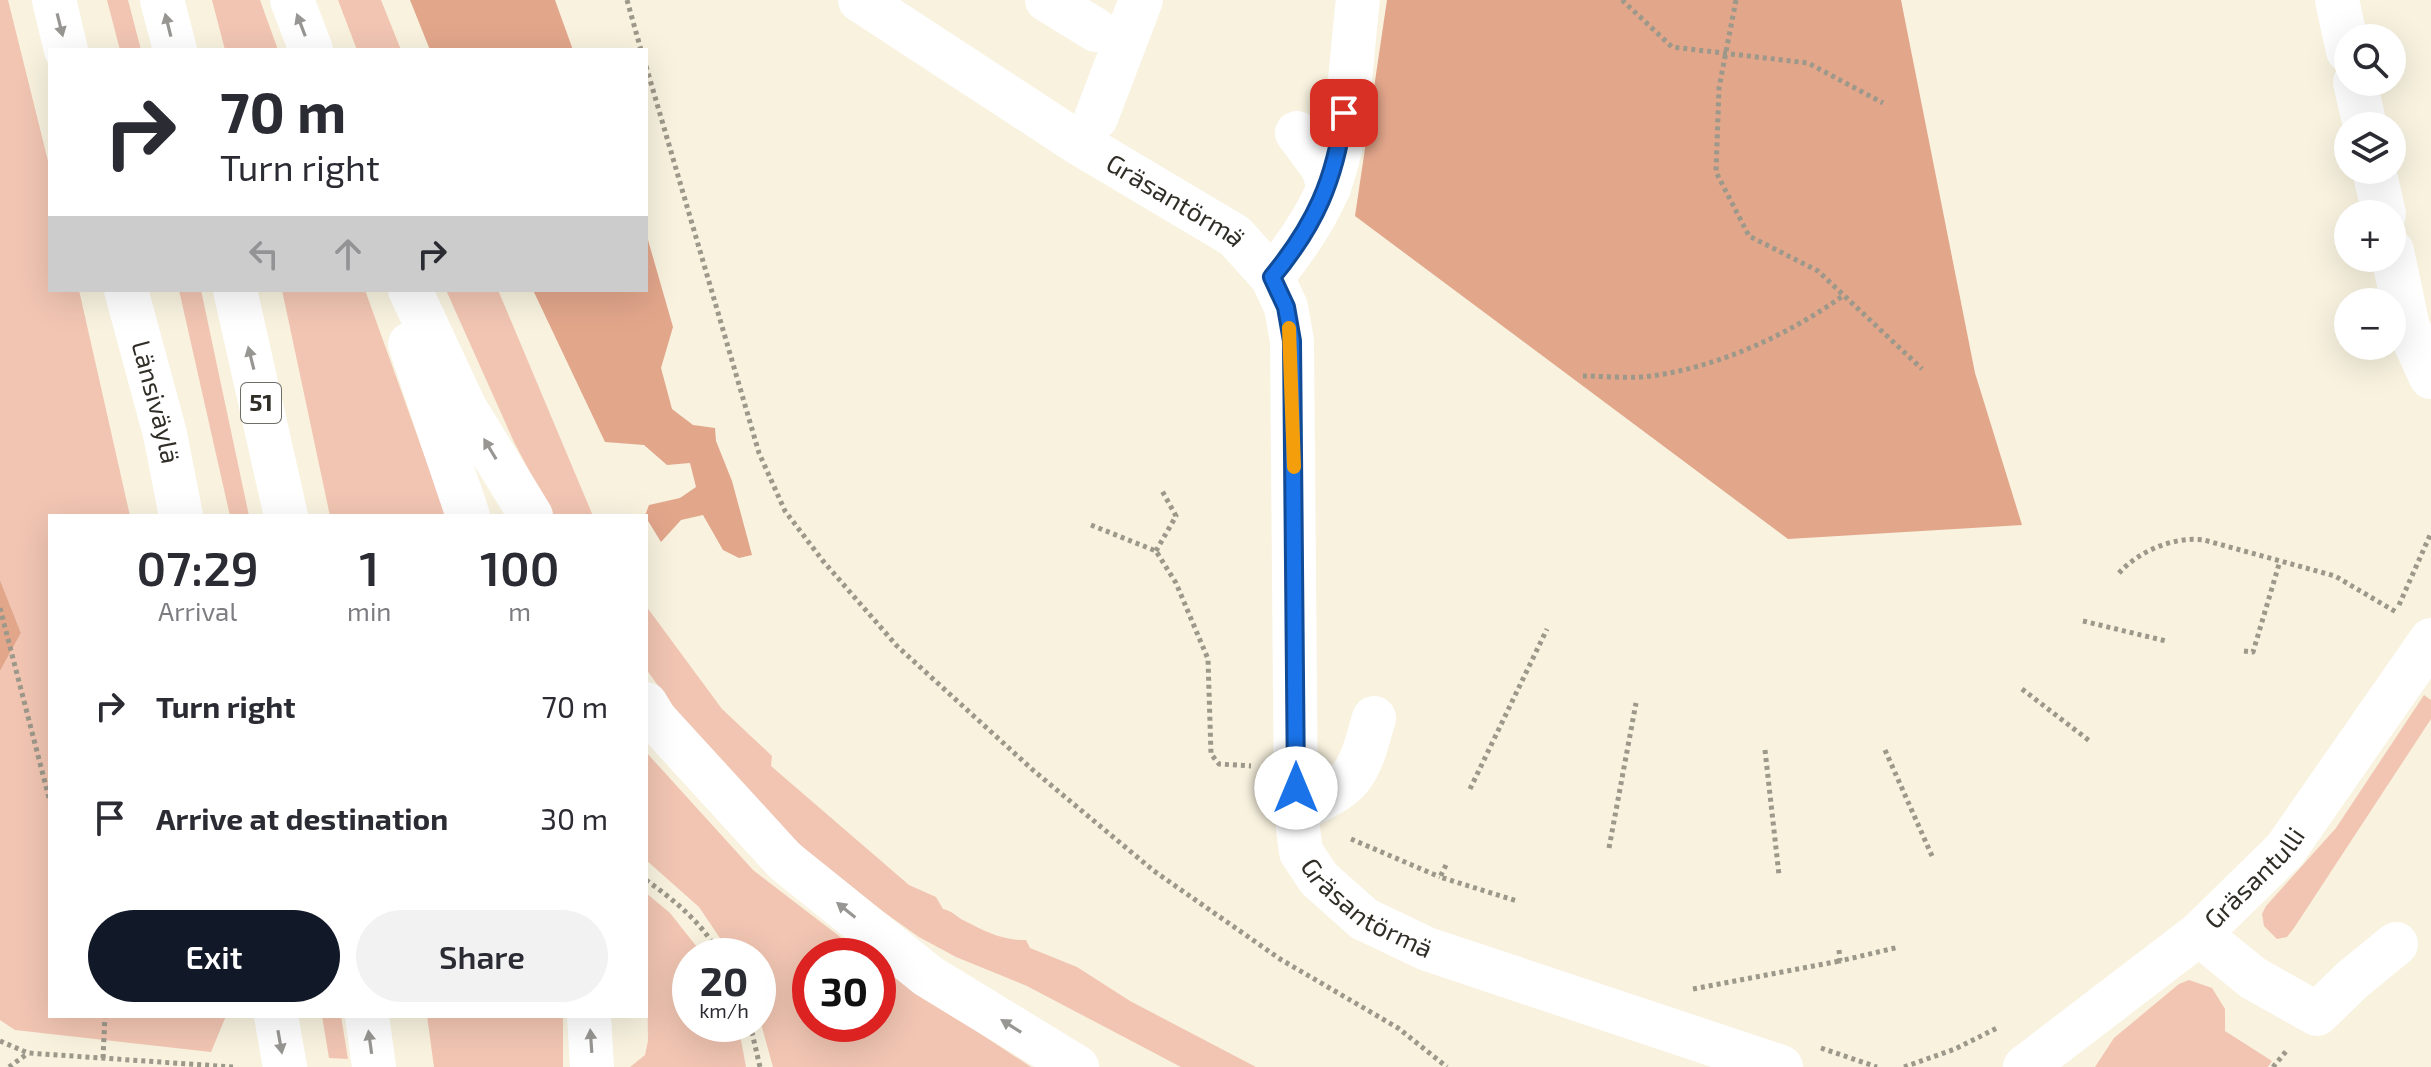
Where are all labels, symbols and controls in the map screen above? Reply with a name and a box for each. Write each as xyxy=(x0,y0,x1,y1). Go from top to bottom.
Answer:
one-way arrow xyxy=(162,12,174,37)
one-way arrow xyxy=(54,13,66,38)
one-way arrow xyxy=(295,13,307,37)
map controls xyxy=(2334,24,2406,360)
button: search xyxy=(2334,24,2406,96)
text: 70 m xyxy=(220,77,346,144)
pin xyxy=(1310,79,1378,147)
icon: right xyxy=(88,80,192,184)
icon: arrive xyxy=(1322,91,1366,135)
button: layers xyxy=(2334,112,2406,184)
text: Turn right xyxy=(220,145,380,188)
street label: Gräsantörmä xyxy=(1101,146,1253,252)
button: + xyxy=(2334,200,2406,272)
icon: left xyxy=(242,232,286,276)
icon: ahead xyxy=(326,232,370,276)
icon: right xyxy=(410,232,454,276)
button: − xyxy=(2334,288,2406,360)
street label: Länsiväylä xyxy=(126,337,187,466)
one-way arrow xyxy=(244,345,257,370)
road number: 51 xyxy=(241,383,281,423)
one-way arrow xyxy=(483,439,498,460)
text: 07:29 xyxy=(137,538,259,596)
text: 1 xyxy=(359,538,379,596)
text: 100 xyxy=(480,538,559,596)
text: Arrival xyxy=(158,595,237,626)
text: min xyxy=(347,595,391,626)
text: m xyxy=(508,595,531,626)
icon: right xyxy=(88,684,132,728)
text: Turn right xyxy=(156,688,296,724)
text: 70 m xyxy=(542,688,608,724)
position arrow xyxy=(1254,746,1338,830)
icon: arrive xyxy=(88,796,132,840)
text: Arrive at destination xyxy=(156,800,448,836)
text: 30 m xyxy=(540,800,608,836)
street label: Gräsantulli xyxy=(2197,821,2310,934)
street label: Gräsantörmä xyxy=(1295,851,1438,963)
one-way arrow xyxy=(836,902,856,918)
button: Exit xyxy=(88,910,340,1002)
button: Share xyxy=(356,910,608,1002)
speed limit sign: 30 xyxy=(792,938,896,1042)
text: 20 xyxy=(700,956,748,1004)
text: km/h xyxy=(699,998,749,1022)
one-way arrow xyxy=(1000,1020,1022,1034)
one-way arrow xyxy=(275,1029,287,1054)
one-way arrow xyxy=(363,1029,376,1054)
one-way arrow xyxy=(584,1029,597,1054)

